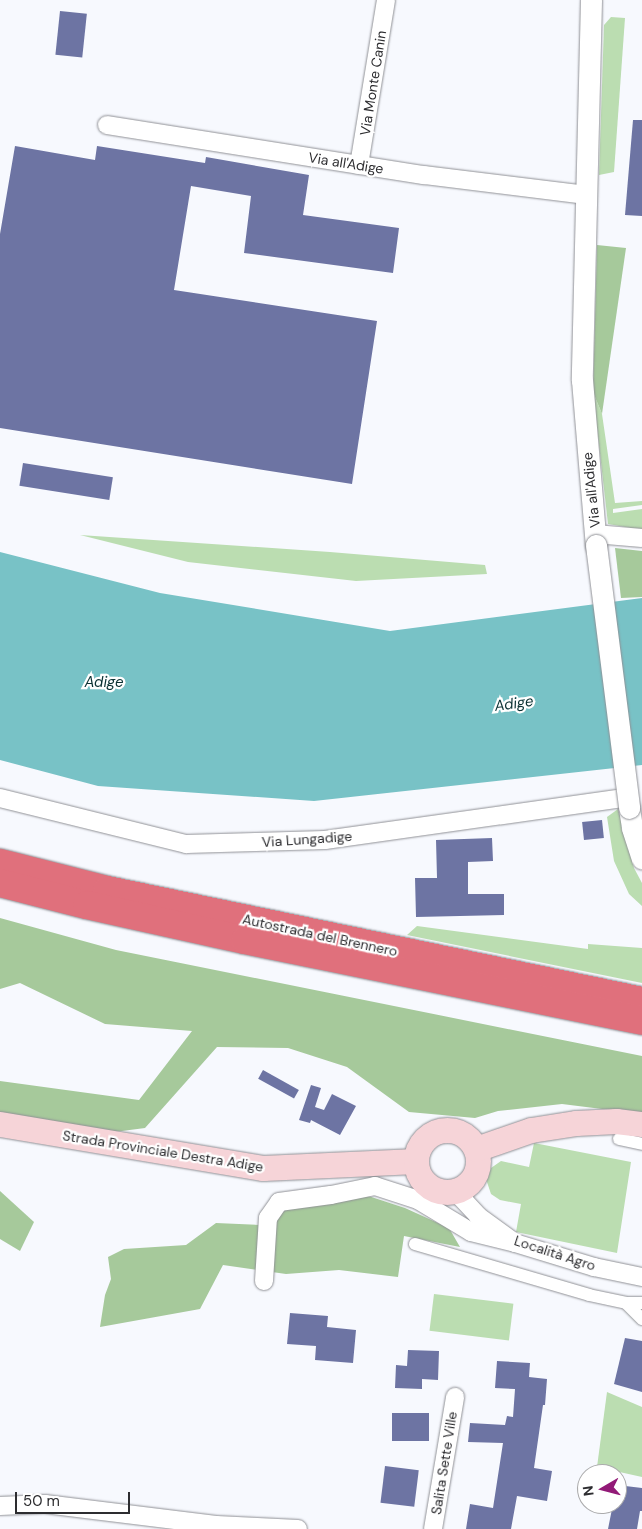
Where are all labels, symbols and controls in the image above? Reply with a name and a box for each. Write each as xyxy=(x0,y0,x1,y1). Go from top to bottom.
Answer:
street label: Via Monte Canin xyxy=(356,29,390,137)
street label: Via all'Adige xyxy=(307,149,385,177)
street label: Via all'Adige xyxy=(579,451,603,529)
water label: Adige xyxy=(84,674,124,692)
water label: Adige xyxy=(493,692,535,716)
street label: Via Lungadige xyxy=(261,827,353,851)
street label: Autostrada del Brennero xyxy=(241,910,399,960)
street label: Strada Provinciale Destra Adige xyxy=(61,1127,265,1175)
street label: Località Agro xyxy=(512,1232,598,1274)
street label: Salita Sette Ville xyxy=(428,1410,460,1516)
north arrow xyxy=(577,1464,627,1514)
scale bar xyxy=(18,1482,132,1514)
text: N xyxy=(579,1485,598,1497)
text: 50 m xyxy=(23,1491,60,1511)

